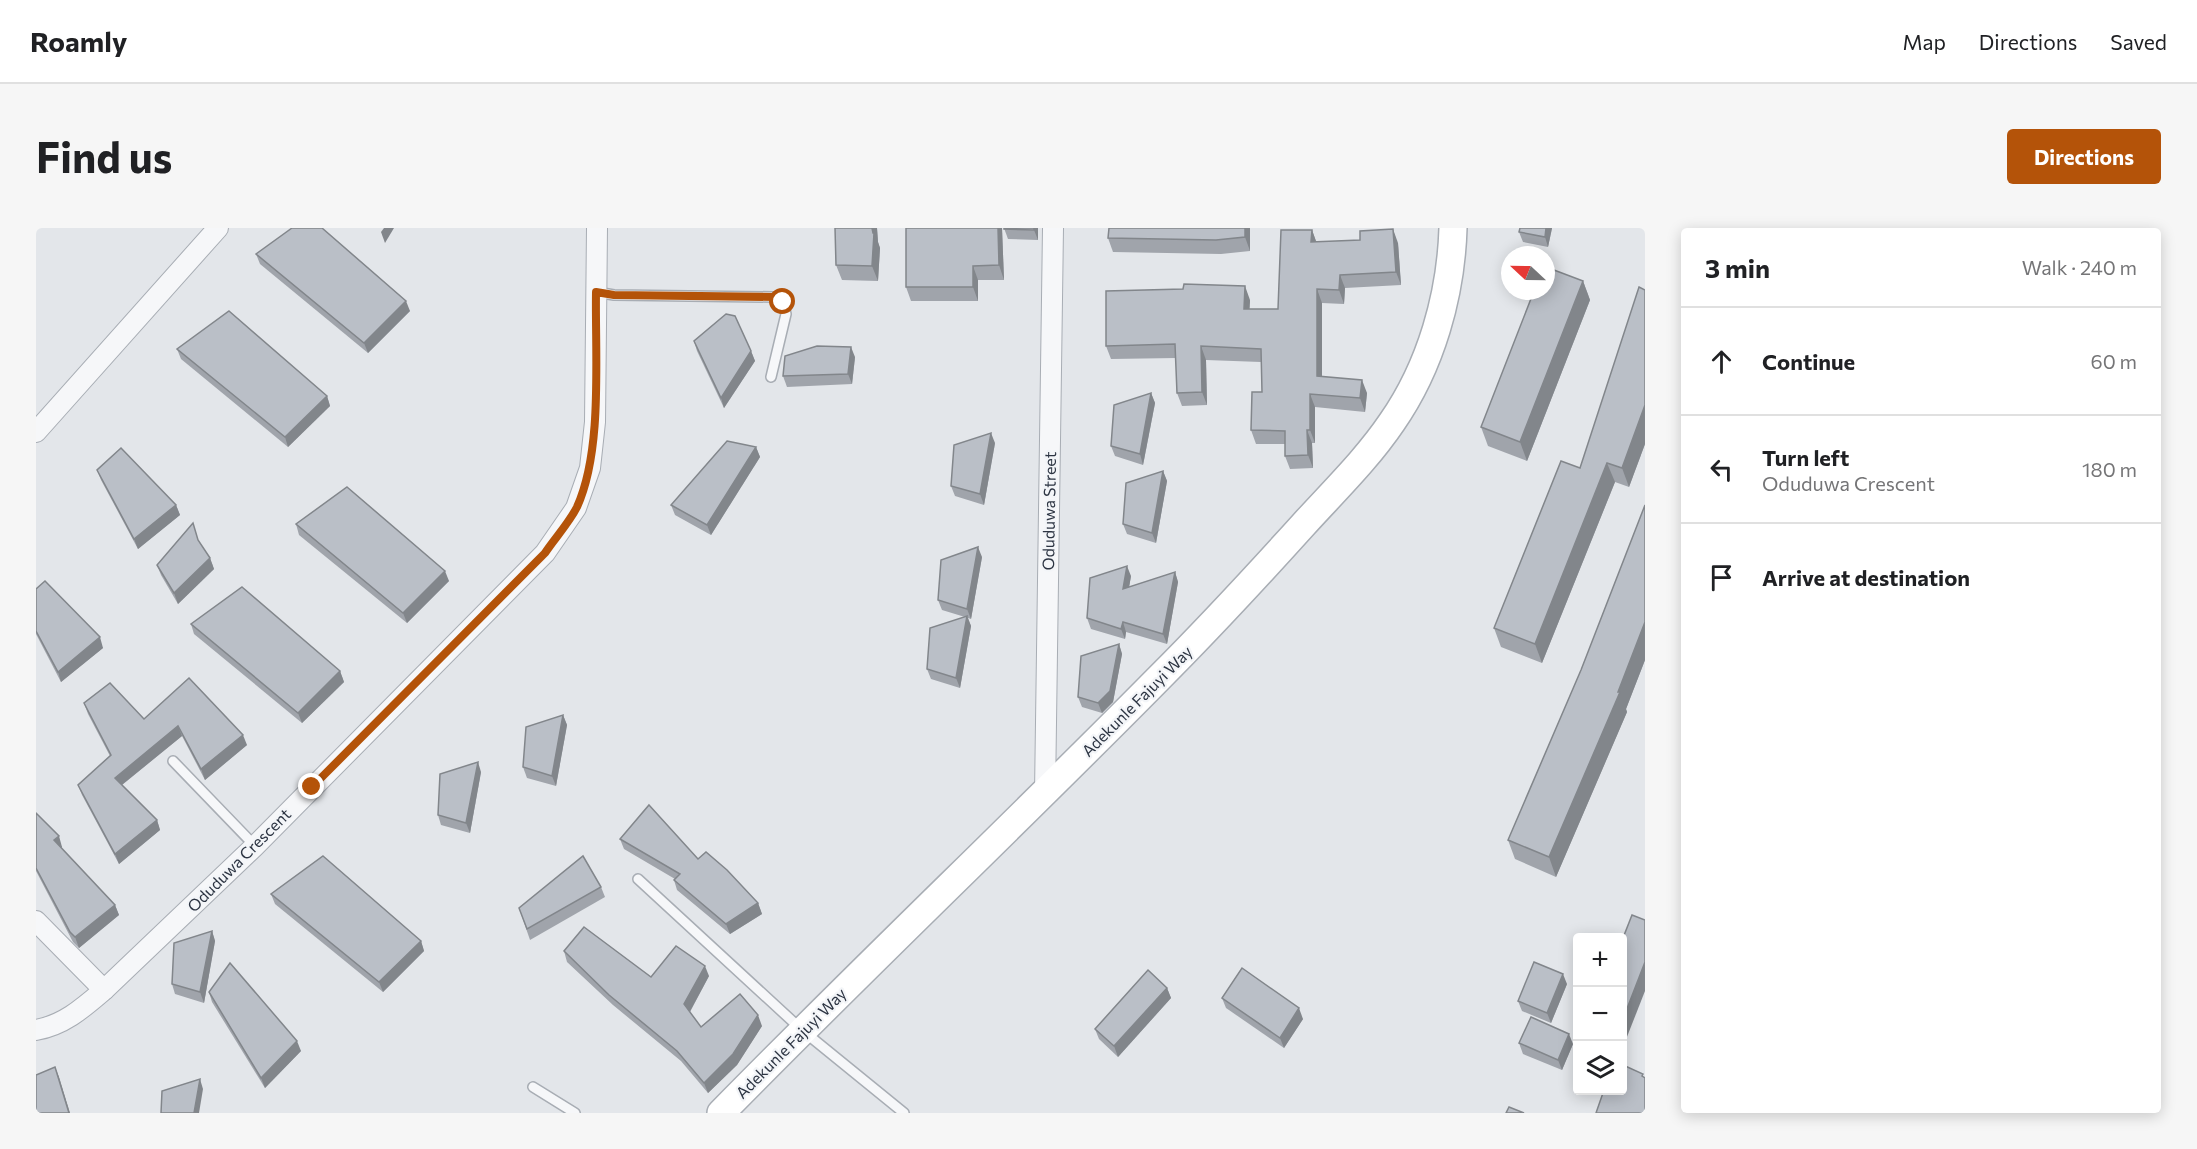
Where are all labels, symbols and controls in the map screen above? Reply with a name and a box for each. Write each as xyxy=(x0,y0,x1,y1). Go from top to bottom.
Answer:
text: Roamly xyxy=(30,24,127,58)
text: Map xyxy=(1903,29,1946,54)
text: Directions xyxy=(1979,29,2077,54)
text: Saved xyxy=(2110,29,2167,54)
button: Directions xyxy=(2007,129,2161,184)
text: Find us xyxy=(36,130,172,182)
north arrow xyxy=(1501,246,1555,300)
text: 3 min xyxy=(1705,252,1770,283)
text: Walk · 240 m xyxy=(2022,255,2137,279)
route start xyxy=(769,288,795,314)
icon: ahead xyxy=(1705,345,1738,378)
text: Continue xyxy=(1762,348,1855,375)
text: 60 m xyxy=(2091,349,2137,373)
text: Turn left xyxy=(1762,444,1849,471)
street label: Oduduwa Street xyxy=(1038,451,1059,571)
icon: left xyxy=(1705,453,1738,486)
text: 180 m xyxy=(2082,457,2137,481)
text: Oduduwa Crescent xyxy=(1762,471,1935,495)
icon: arrive xyxy=(1705,561,1738,594)
text: Arrive at destination xyxy=(1762,564,1970,591)
street label: Adekunle Fajuyi Way xyxy=(1077,641,1196,760)
route end xyxy=(298,773,324,799)
street label: Oduduwa Crescent xyxy=(183,804,295,915)
map controls xyxy=(1573,933,1627,1095)
button: + xyxy=(1573,933,1627,987)
street label: Adekunle Fajuyi Way xyxy=(731,983,850,1102)
button: − xyxy=(1573,987,1627,1041)
button: layers xyxy=(1573,1041,1627,1095)

